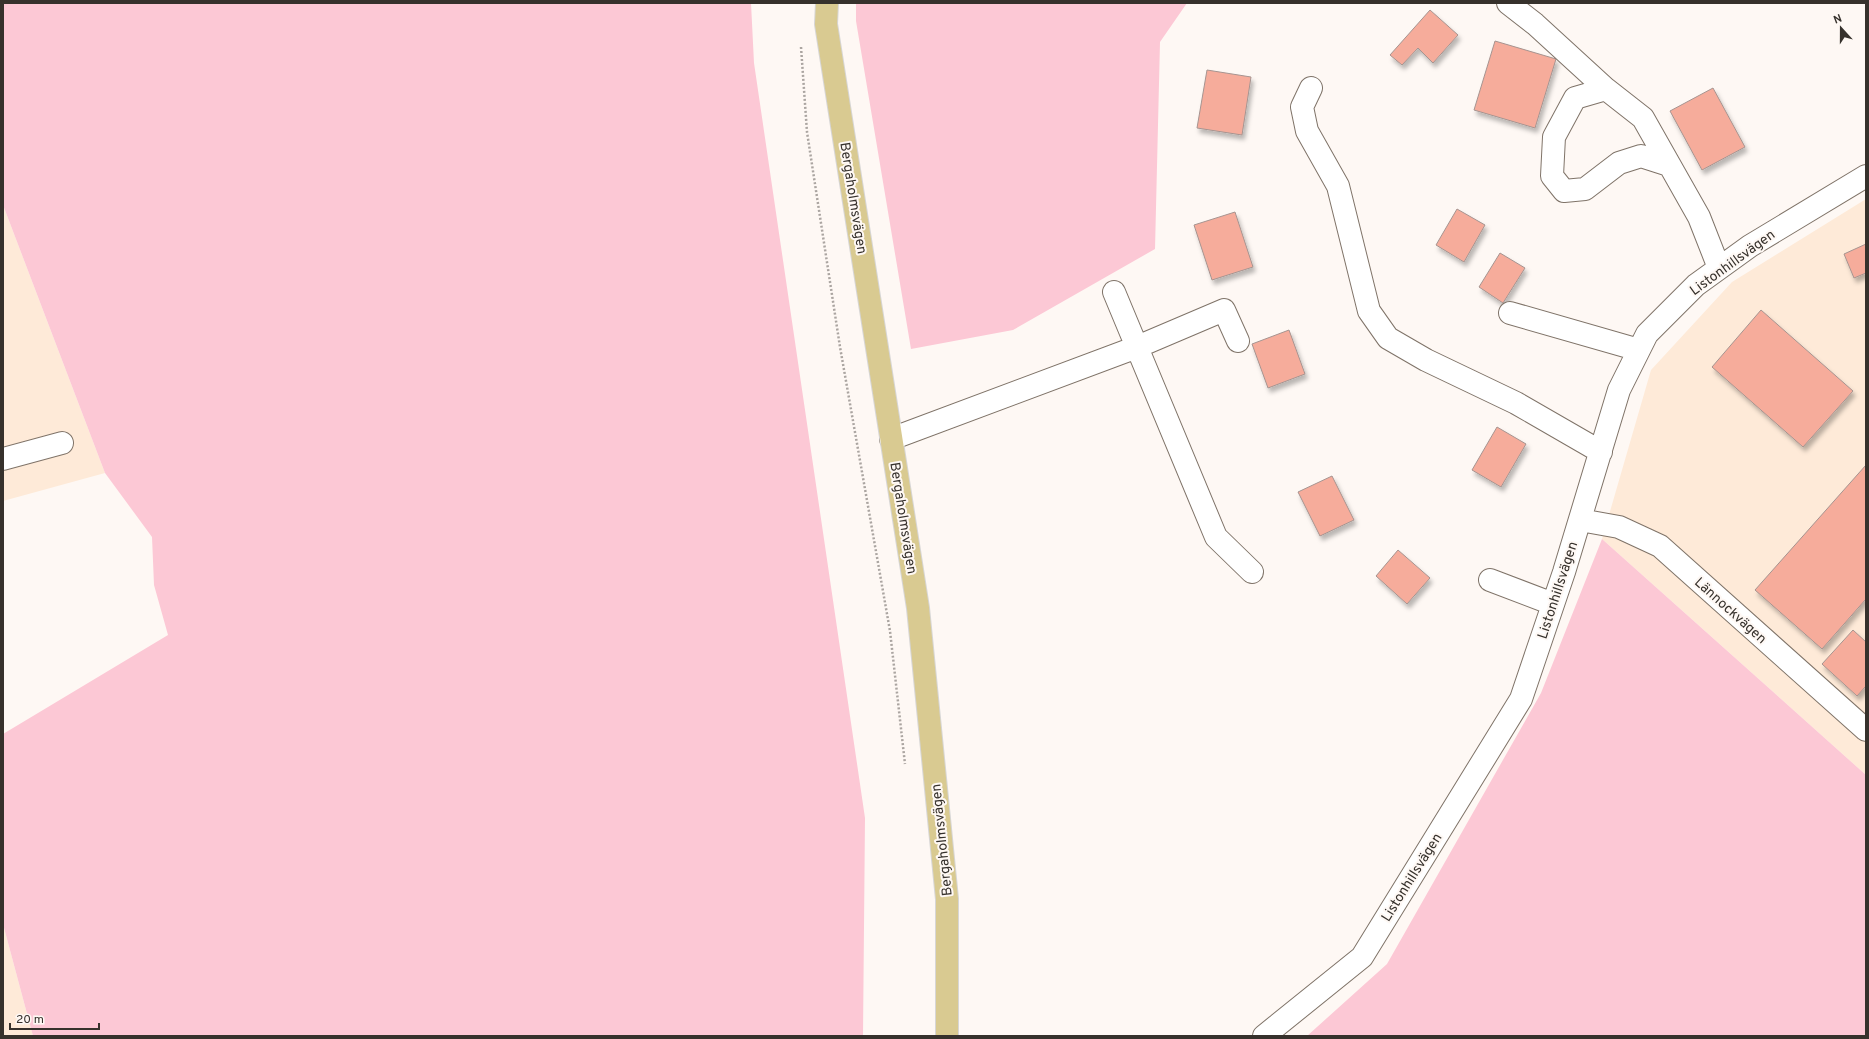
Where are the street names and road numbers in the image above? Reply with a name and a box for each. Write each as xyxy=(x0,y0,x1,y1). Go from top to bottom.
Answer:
street label: Bergaholmsvägen xyxy=(835,141,870,255)
street label: Listonhillsvägen xyxy=(1687,227,1779,300)
street label: Bergaholmsvägen xyxy=(885,461,920,575)
street label: Listonhillsvägen xyxy=(1535,540,1582,641)
street label: Lännockvägen xyxy=(1690,574,1770,648)
street label: Bergaholmsvägen xyxy=(928,783,957,897)
street label: Listonhillsvägen xyxy=(1378,830,1446,925)

